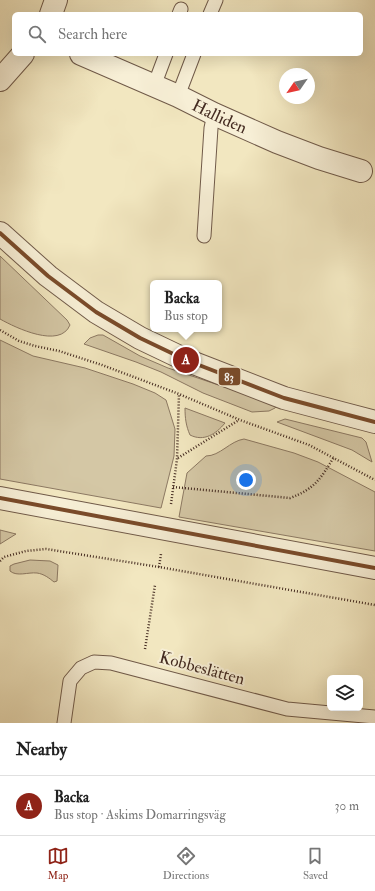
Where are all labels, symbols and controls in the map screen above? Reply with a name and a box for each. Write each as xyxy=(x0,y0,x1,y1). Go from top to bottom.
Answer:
search box xyxy=(12,12,363,56)
icon: search xyxy=(26,23,48,45)
text: Search here xyxy=(58,25,127,44)
north arrow xyxy=(279,68,315,104)
street label: Halliden xyxy=(189,94,251,138)
popup xyxy=(150,280,222,332)
text: Backa xyxy=(164,289,199,308)
text: Bus stop xyxy=(164,308,208,324)
pin: A xyxy=(173,345,199,375)
line badge: 83 xyxy=(218,367,241,386)
text: 83 xyxy=(224,371,234,384)
your location xyxy=(236,470,256,490)
street label: Kobbeslätten xyxy=(157,647,247,690)
map controls xyxy=(327,675,363,711)
button: layers xyxy=(327,675,363,711)
text: Nearby xyxy=(16,739,67,760)
text: Backa xyxy=(54,788,89,807)
text: A xyxy=(25,798,33,814)
text: 30 m xyxy=(335,798,359,814)
text: Bus stop · Askims Domarringsväg xyxy=(54,807,226,823)
tab: Map xyxy=(47,845,69,882)
tab: Directions xyxy=(163,845,209,882)
tab: Saved xyxy=(303,845,328,882)

